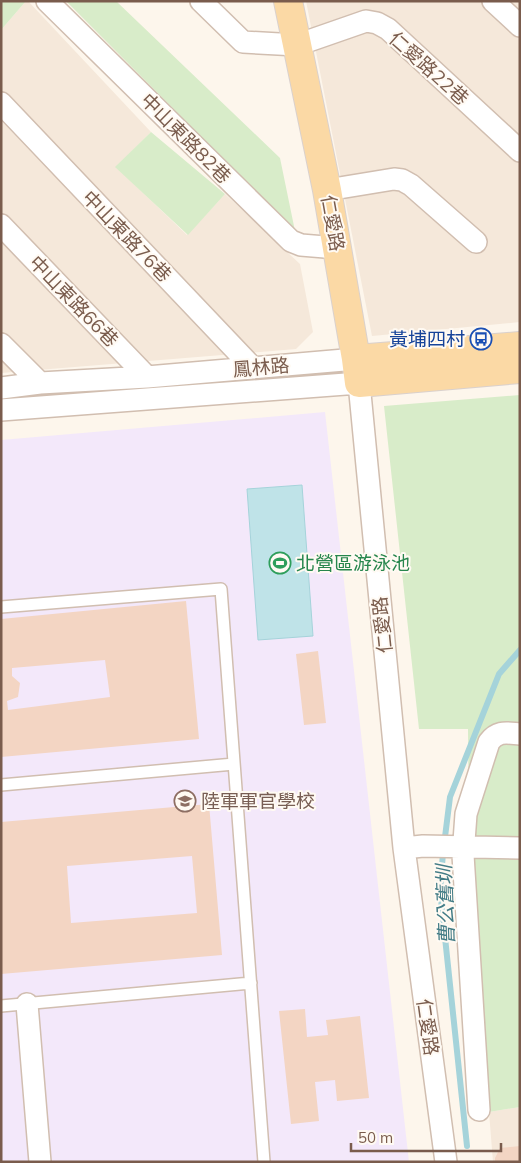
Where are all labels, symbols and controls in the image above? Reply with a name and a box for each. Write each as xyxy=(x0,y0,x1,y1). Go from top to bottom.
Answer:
street label: 仁愛路22巷 xyxy=(384,26,474,110)
street label: 中山東路82巷 xyxy=(136,88,236,188)
street label: 中山東路76巷 xyxy=(77,185,177,287)
street label: 仁愛路 xyxy=(316,193,350,253)
street label: 中山東路66巷 xyxy=(24,250,124,352)
place label: 黃埔四村 xyxy=(389,327,465,351)
bus stop icon: 黃埔四村 xyxy=(469,327,493,351)
street label: 鳳林路 xyxy=(232,353,290,381)
sports icon: 北營區游泳池 xyxy=(268,551,292,575)
place label: 北營區游泳池 xyxy=(296,551,410,575)
street label: 仁愛路 xyxy=(367,595,397,655)
school or university icon: 陸軍軍官學校 xyxy=(173,789,197,813)
place label: 陸軍軍官學校 xyxy=(201,789,315,813)
water label: 曹公舊圳 xyxy=(431,862,459,945)
street label: 仁愛路 xyxy=(412,997,444,1057)
scale bar xyxy=(351,1120,501,1152)
text: 50 m xyxy=(358,1128,393,1147)

